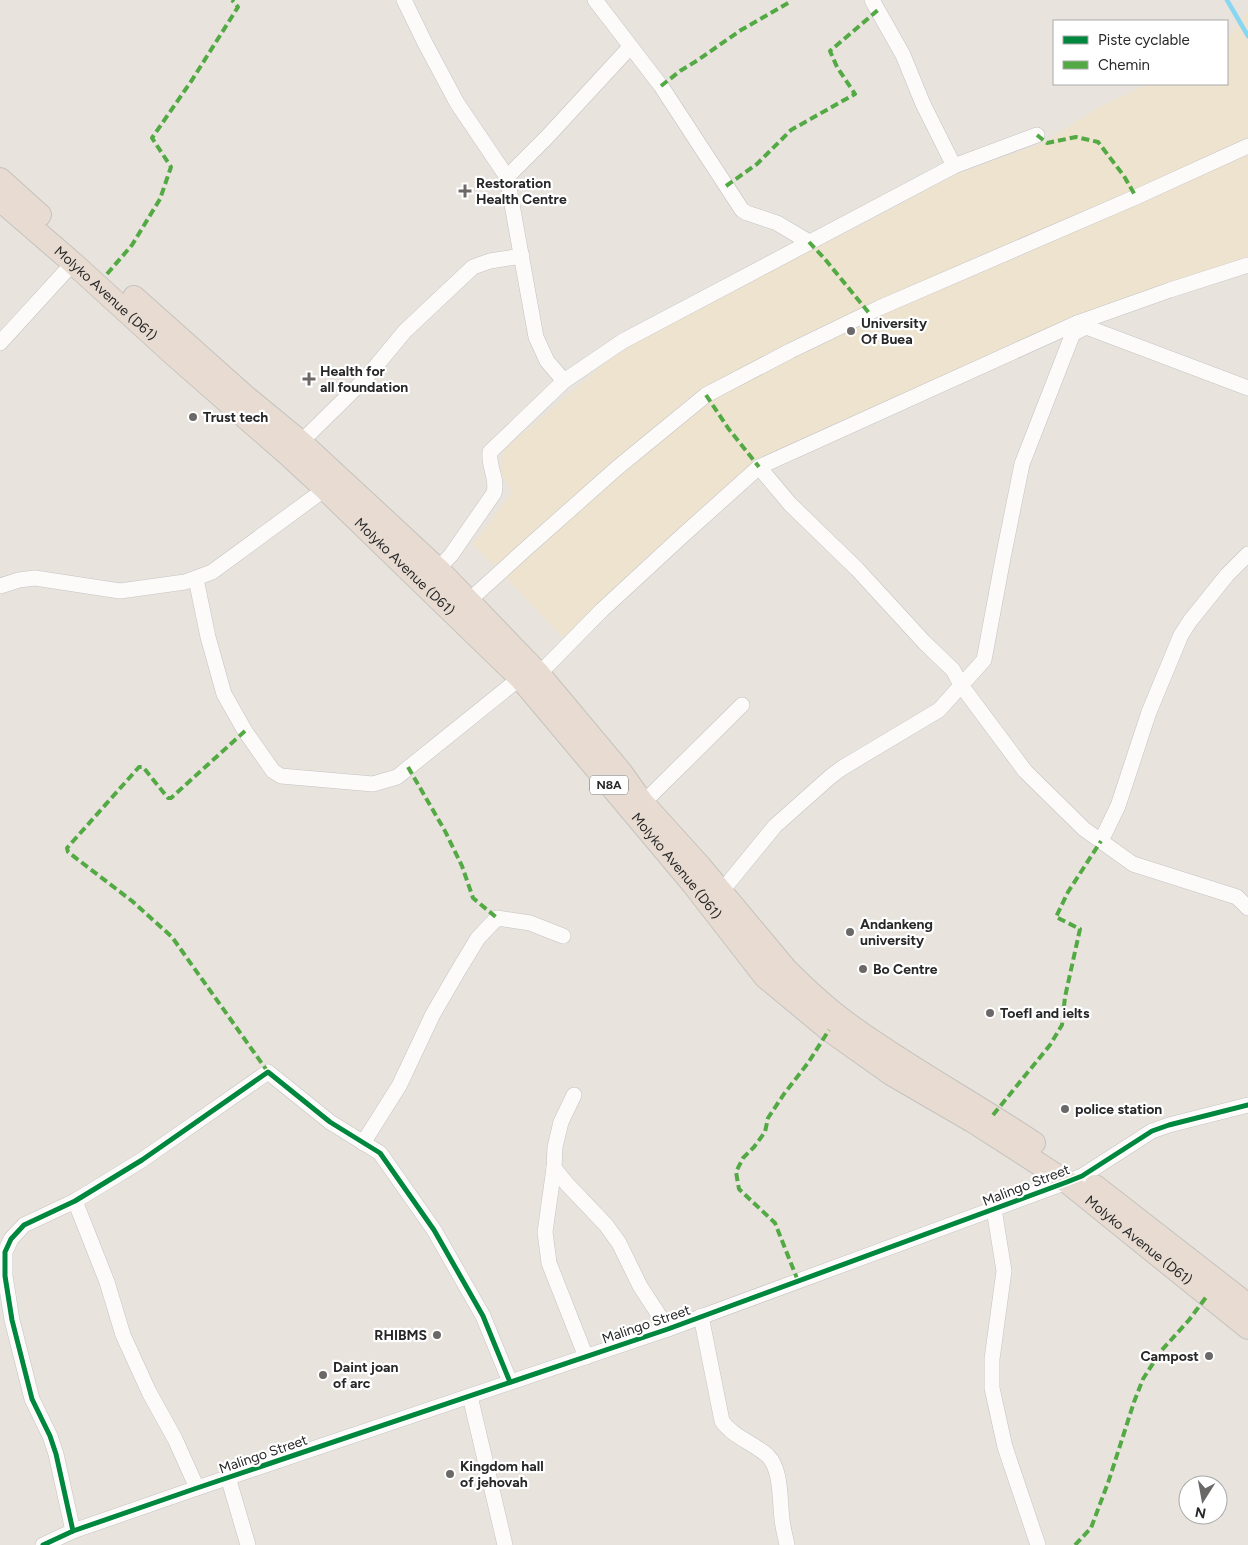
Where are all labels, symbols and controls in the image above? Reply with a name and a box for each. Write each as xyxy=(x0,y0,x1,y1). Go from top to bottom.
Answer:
legend xyxy=(1053,20,1228,85)
text: Piste cyclable xyxy=(1098,31,1190,49)
text: Chemin xyxy=(1098,56,1150,74)
place label: Restoration Health Centre xyxy=(476,175,567,208)
marker: Restoration Health Centre xyxy=(458,184,472,198)
street label: Molyko Avenue (D61) xyxy=(51,243,160,344)
place label: University Of Buea xyxy=(861,315,928,348)
marker: University Of Buea xyxy=(845,325,857,337)
place label: Health for all foundation xyxy=(320,363,408,396)
marker: Health for all foundation xyxy=(302,372,316,386)
place label: Trust tech xyxy=(203,409,268,426)
marker: Trust tech xyxy=(187,411,199,423)
street label: Molyko Avenue (D61) xyxy=(351,514,458,619)
road number: N8A xyxy=(590,776,628,794)
street label: Molyko Avenue (D61) xyxy=(628,809,725,923)
place label: Andankeng university xyxy=(860,916,933,949)
marker: Andankeng university xyxy=(844,926,856,938)
place label: Bo Centre xyxy=(873,961,938,978)
marker: Bo Centre xyxy=(857,963,869,975)
place label: Toefl and ielts xyxy=(1000,1005,1090,1022)
marker: Toefl and ielts xyxy=(984,1007,996,1019)
place label: police station xyxy=(1075,1101,1162,1118)
marker: police station xyxy=(1059,1103,1071,1115)
street label: Malingo Street xyxy=(980,1161,1072,1210)
street label: Molyko Avenue (D61) xyxy=(1081,1192,1196,1289)
street label: Malingo Street xyxy=(600,1301,692,1348)
place label: RHIBMS xyxy=(374,1327,427,1344)
marker: RHIBMS xyxy=(431,1329,443,1341)
place label: Campost xyxy=(1140,1348,1199,1365)
marker: Campost xyxy=(1203,1350,1215,1362)
place label: Daint joan of arc xyxy=(333,1359,399,1392)
marker: Daint joan of arc xyxy=(317,1369,329,1381)
street label: Malingo Street xyxy=(217,1431,309,1478)
place label: Kingdom hall of jehovah xyxy=(460,1458,544,1491)
marker: Kingdom hall of jehovah xyxy=(444,1468,456,1480)
north arrow xyxy=(1178,1475,1228,1525)
text: N xyxy=(1194,1503,1208,1522)

